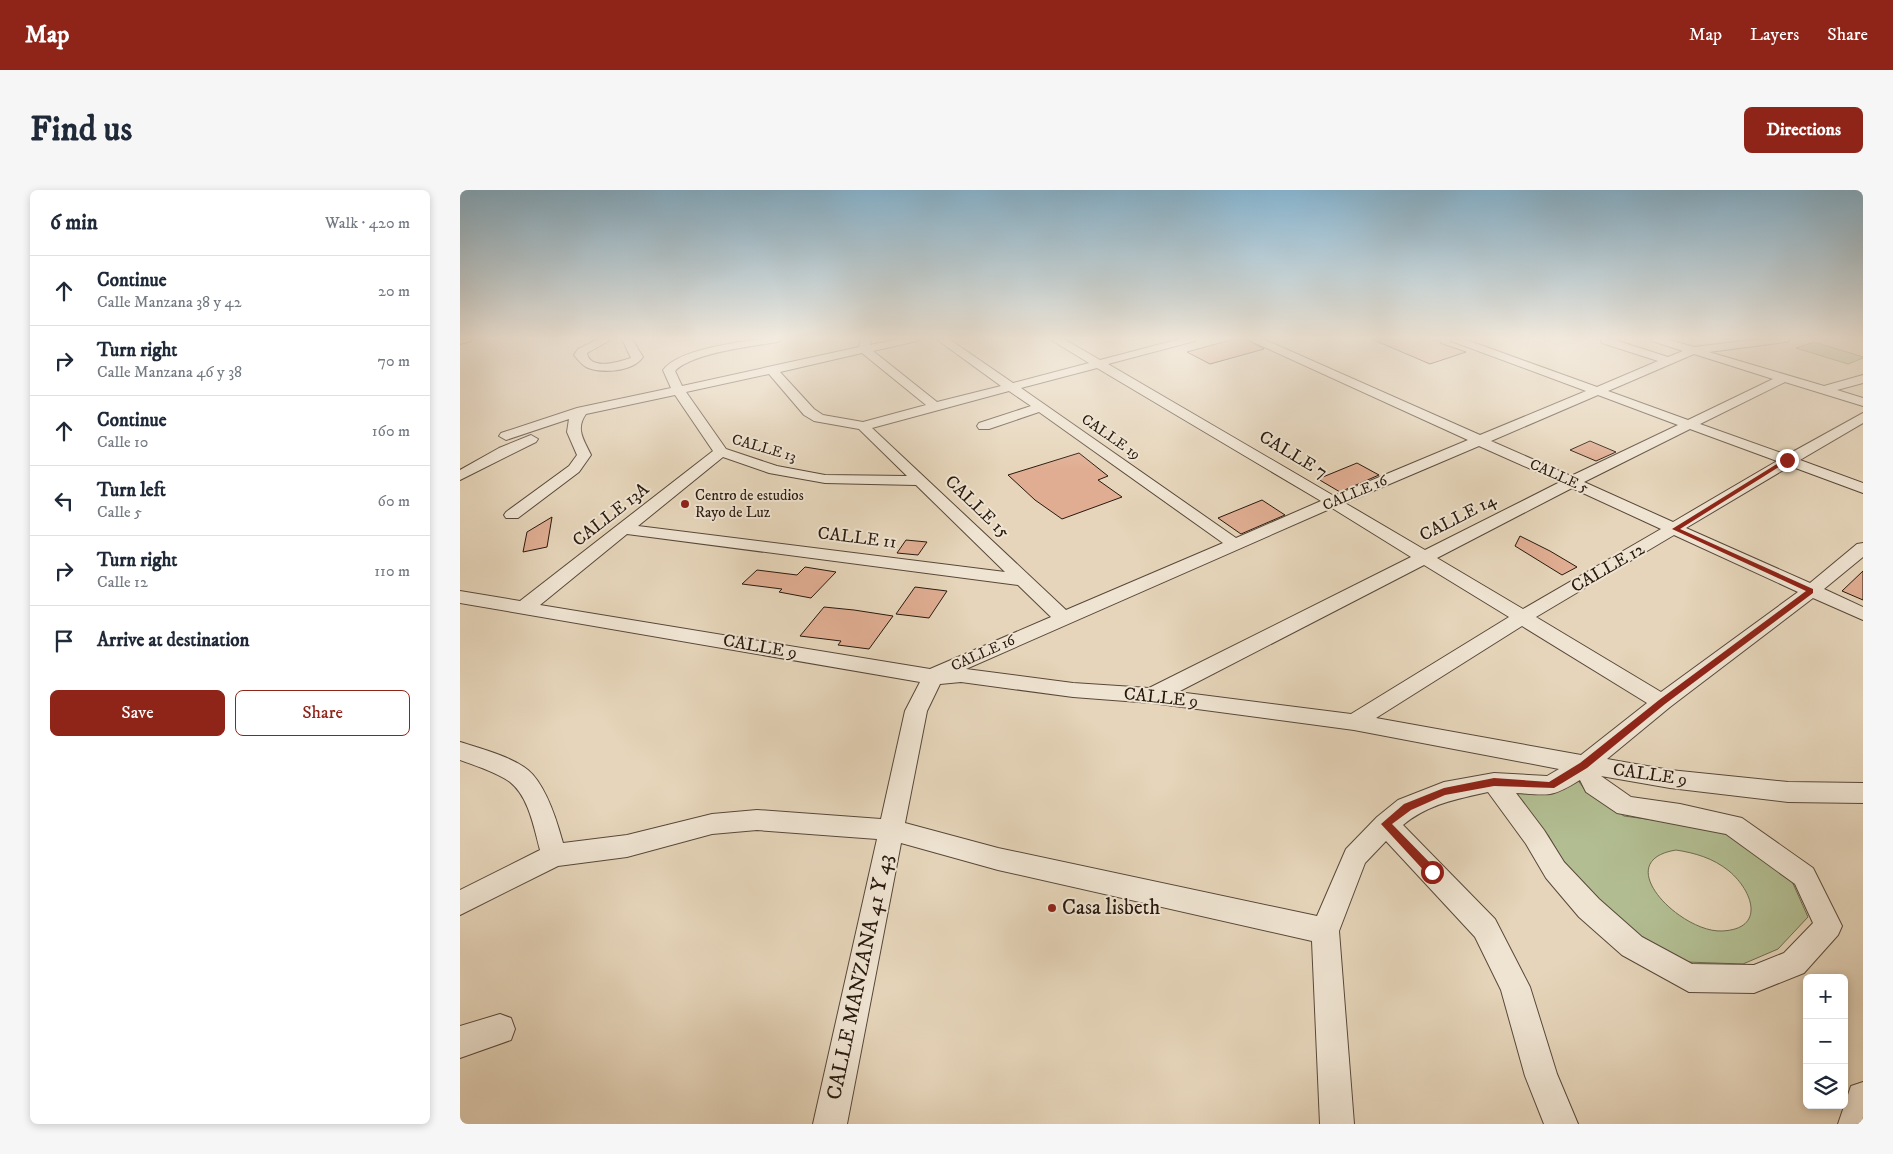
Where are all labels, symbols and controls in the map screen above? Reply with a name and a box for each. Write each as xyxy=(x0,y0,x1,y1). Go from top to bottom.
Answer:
text: Map xyxy=(25,20,69,50)
text: Map xyxy=(1689,24,1722,46)
text: Layers xyxy=(1750,24,1799,46)
text: Share xyxy=(1827,24,1868,46)
button: Directions xyxy=(1744,107,1863,153)
text: Find us xyxy=(30,108,132,152)
text: 6 min xyxy=(50,210,98,236)
text: Walk · 420 m xyxy=(325,213,410,233)
text: Continue xyxy=(97,269,167,292)
icon: ahead xyxy=(50,277,78,305)
text: 20 m xyxy=(378,281,410,301)
text: Calle Manzana 38 y 42 xyxy=(97,292,242,312)
text: Turn right xyxy=(97,339,177,362)
icon: right xyxy=(50,347,78,375)
text: 70 m xyxy=(378,351,410,371)
text: Calle Manzana 46 y 38 xyxy=(97,362,242,382)
text: Continue xyxy=(97,409,167,432)
street label: CALLE 19 xyxy=(1078,410,1144,464)
icon: ahead xyxy=(50,417,78,445)
text: 160 m xyxy=(372,421,410,441)
street label: CALLE 7 xyxy=(1255,426,1331,484)
street label: CALLE 13 xyxy=(730,430,798,466)
text: Calle 10 xyxy=(97,432,148,452)
route end xyxy=(1776,449,1799,472)
street label: CALLE 5 xyxy=(1527,455,1592,498)
street label: CALLE 16 xyxy=(1320,470,1391,515)
street label: CALLE 15 xyxy=(940,471,1014,543)
street label: CALLE 13A xyxy=(568,478,654,552)
text: Turn left xyxy=(97,479,166,502)
place label: Centro de estudios Rayo de Luz xyxy=(695,486,804,522)
icon: left xyxy=(50,487,78,515)
street label: CALLE 14 xyxy=(1416,489,1501,547)
text: 60 m xyxy=(378,491,410,511)
marker: Centro de estudios Rayo de Luz xyxy=(679,498,691,510)
text: Calle 5 xyxy=(97,502,142,522)
street label: CALLE 11 xyxy=(816,522,898,554)
street label: CALLE 12 xyxy=(1567,538,1649,598)
text: Turn right xyxy=(97,549,177,572)
icon: right xyxy=(50,557,78,585)
text: 110 m xyxy=(374,561,410,581)
text: Calle 12 xyxy=(97,572,148,592)
icon: arrive xyxy=(50,627,78,655)
text: Arrive at destination xyxy=(97,629,249,652)
street label: CALLE 9 xyxy=(721,630,799,664)
street label: CALLE 16 xyxy=(948,630,1019,676)
street label: CALLE 9 xyxy=(1123,683,1199,713)
button: Save xyxy=(50,690,225,736)
button: Share xyxy=(235,690,410,736)
street label: CALLE 9 xyxy=(1611,759,1689,791)
street label: CALLE MANZANA 41 Y 43 xyxy=(821,852,899,1102)
route start xyxy=(1421,861,1444,884)
place label: Casa lisbeth xyxy=(1062,895,1160,921)
marker: Casa lisbeth xyxy=(1046,902,1058,914)
map controls xyxy=(1803,974,1848,1109)
button: + xyxy=(1803,974,1848,1019)
button: − xyxy=(1803,1019,1848,1064)
button: layers xyxy=(1803,1064,1848,1109)

